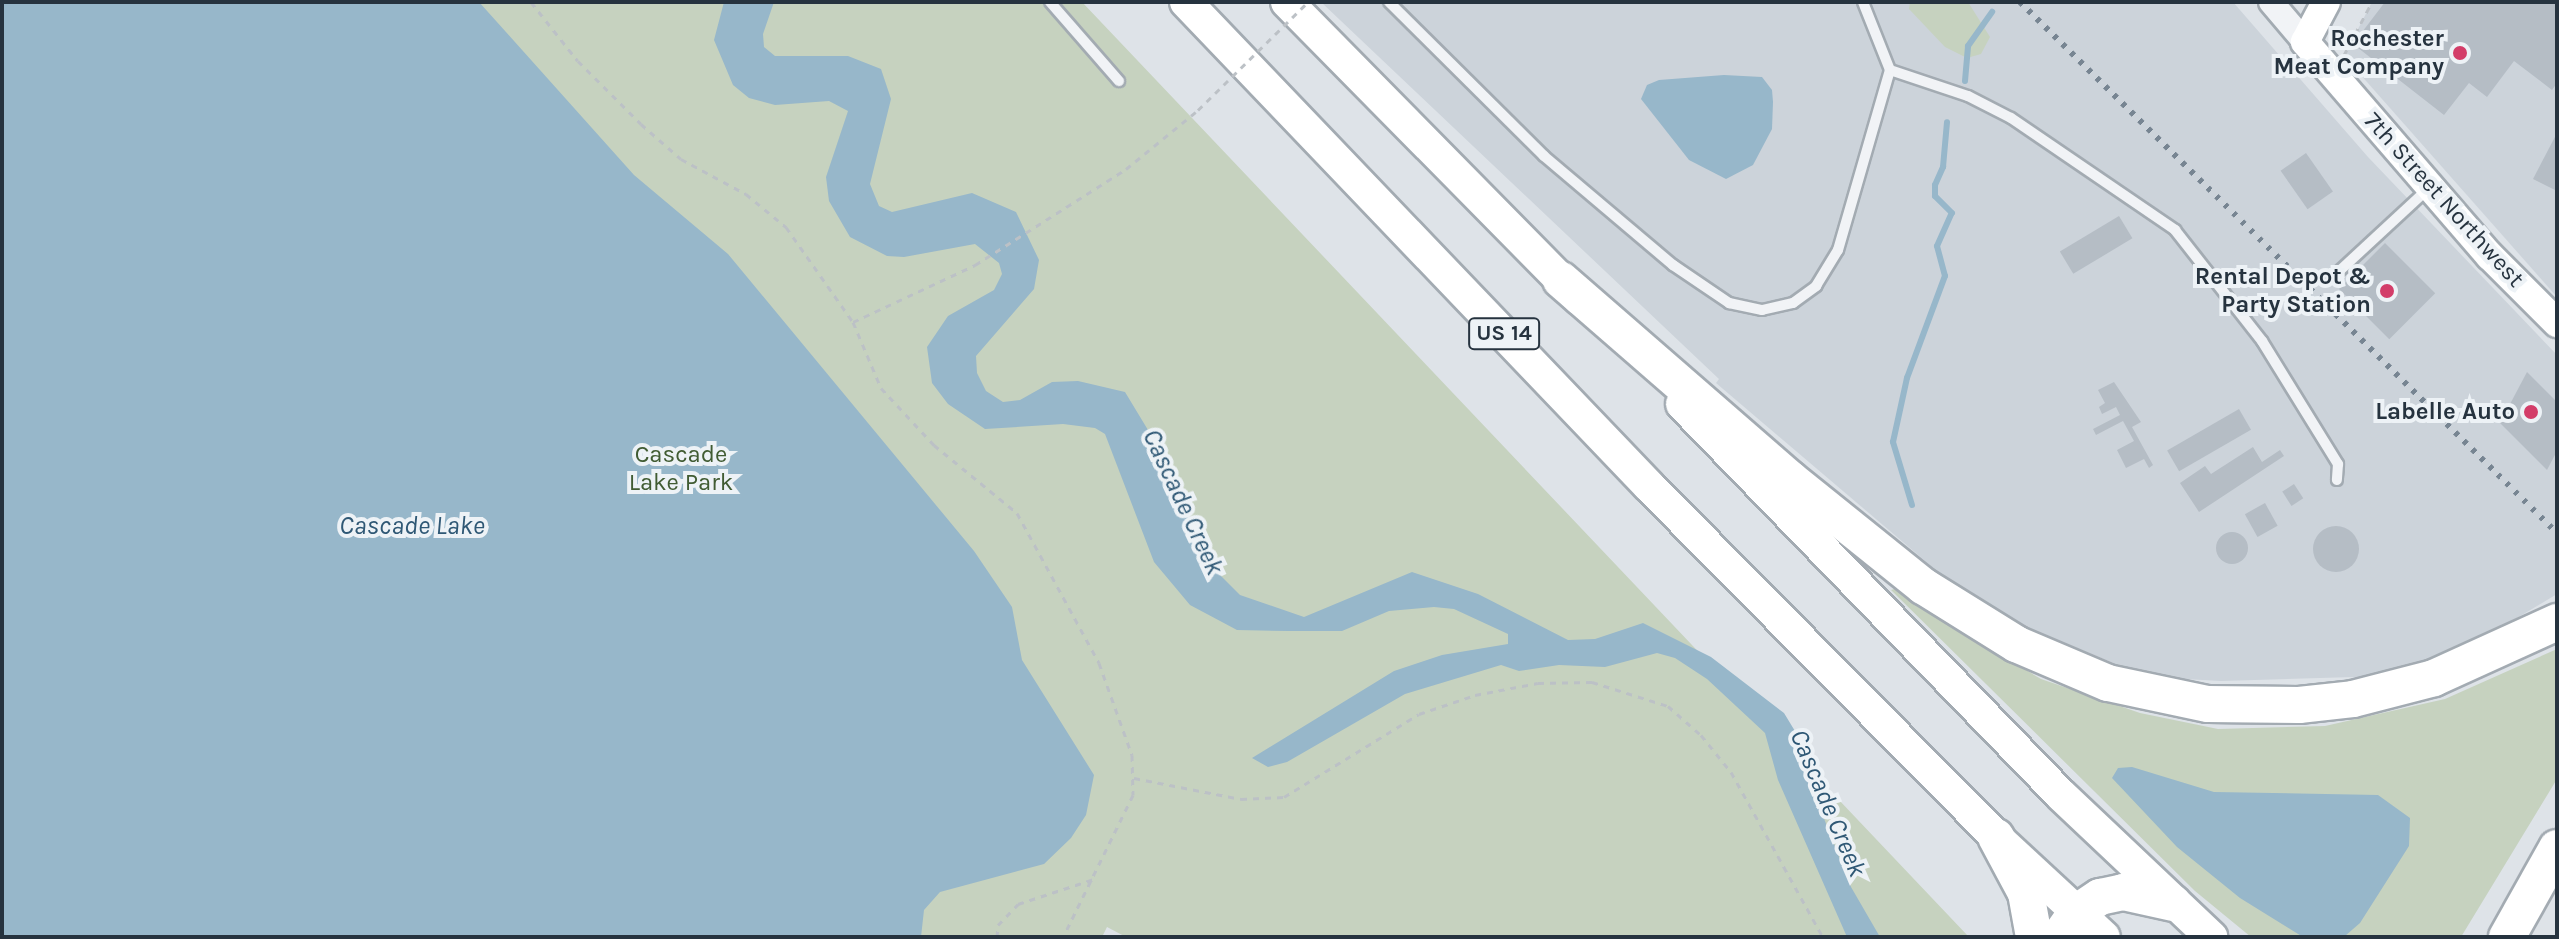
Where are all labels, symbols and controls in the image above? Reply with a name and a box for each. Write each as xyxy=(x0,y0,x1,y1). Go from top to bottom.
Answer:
place label: Rochester Meat Company xyxy=(2273,25,2444,81)
marker: Rochester Meat Company xyxy=(2451,44,2469,62)
street label: 7th Street Northwest xyxy=(2358,107,2530,293)
place label: Rental Depot & Party Station xyxy=(2195,263,2371,319)
marker: Rental Depot & Party Station xyxy=(2378,282,2396,300)
road number: US 14 xyxy=(1468,316,1540,352)
place label: Labelle Auto xyxy=(2375,398,2515,426)
marker: Labelle Auto xyxy=(2522,403,2540,421)
water label: Cascade Creek xyxy=(1136,424,1230,580)
park label: Cascade Lake Park xyxy=(629,441,733,497)
water label: Cascade Lake xyxy=(339,510,485,542)
water label: Cascade Creek xyxy=(1783,725,1873,881)

